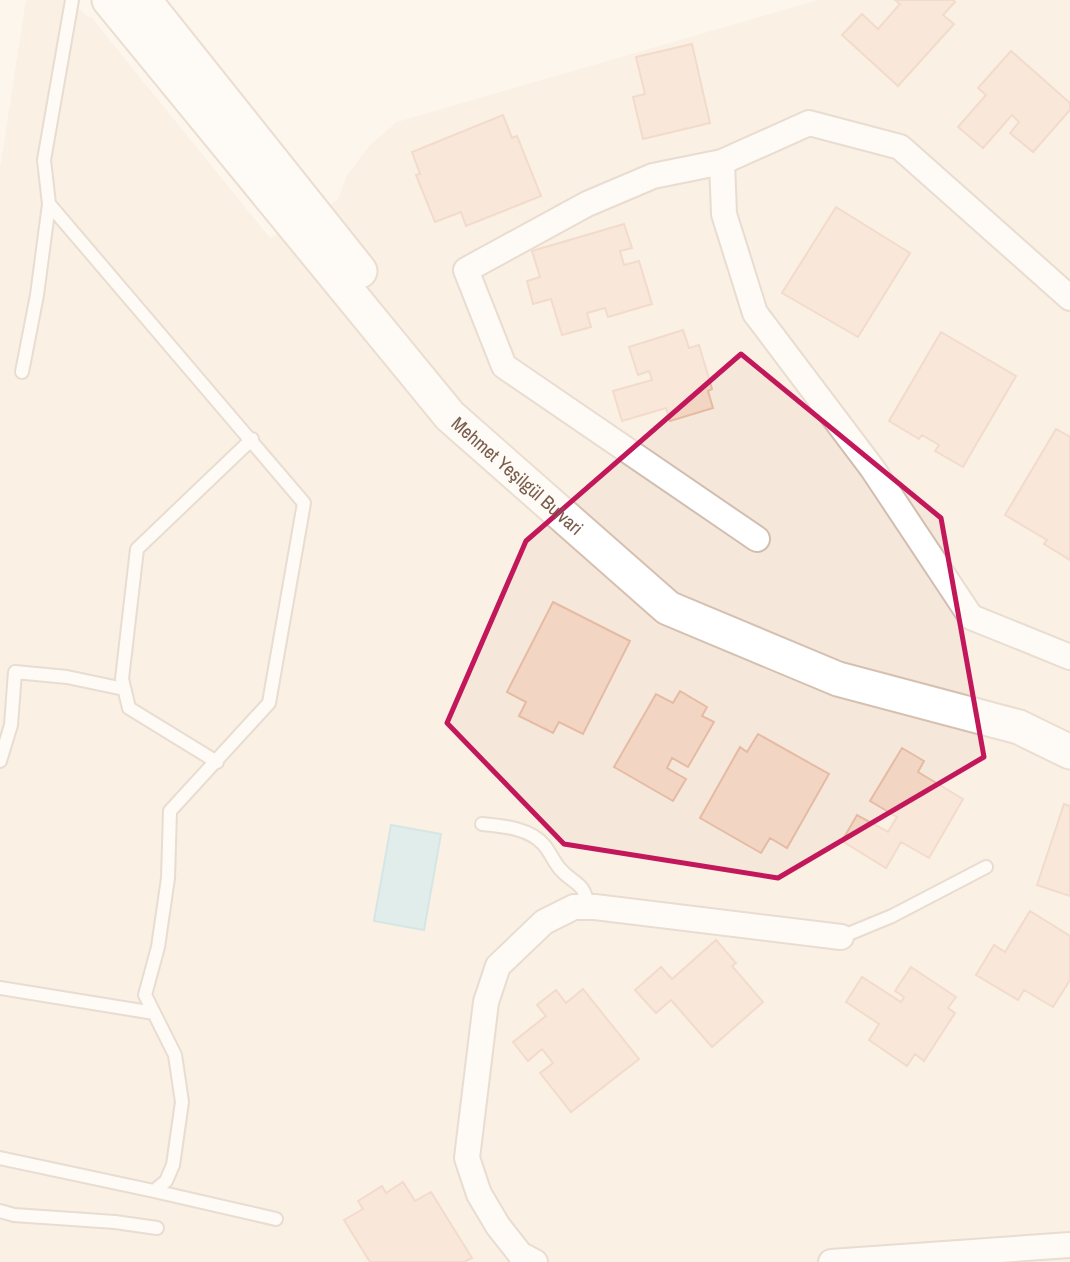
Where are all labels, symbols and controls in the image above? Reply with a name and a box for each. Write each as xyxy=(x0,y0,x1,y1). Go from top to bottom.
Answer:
street label: Mehmet Yeşilgül Bulvari xyxy=(446,410,589,541)

